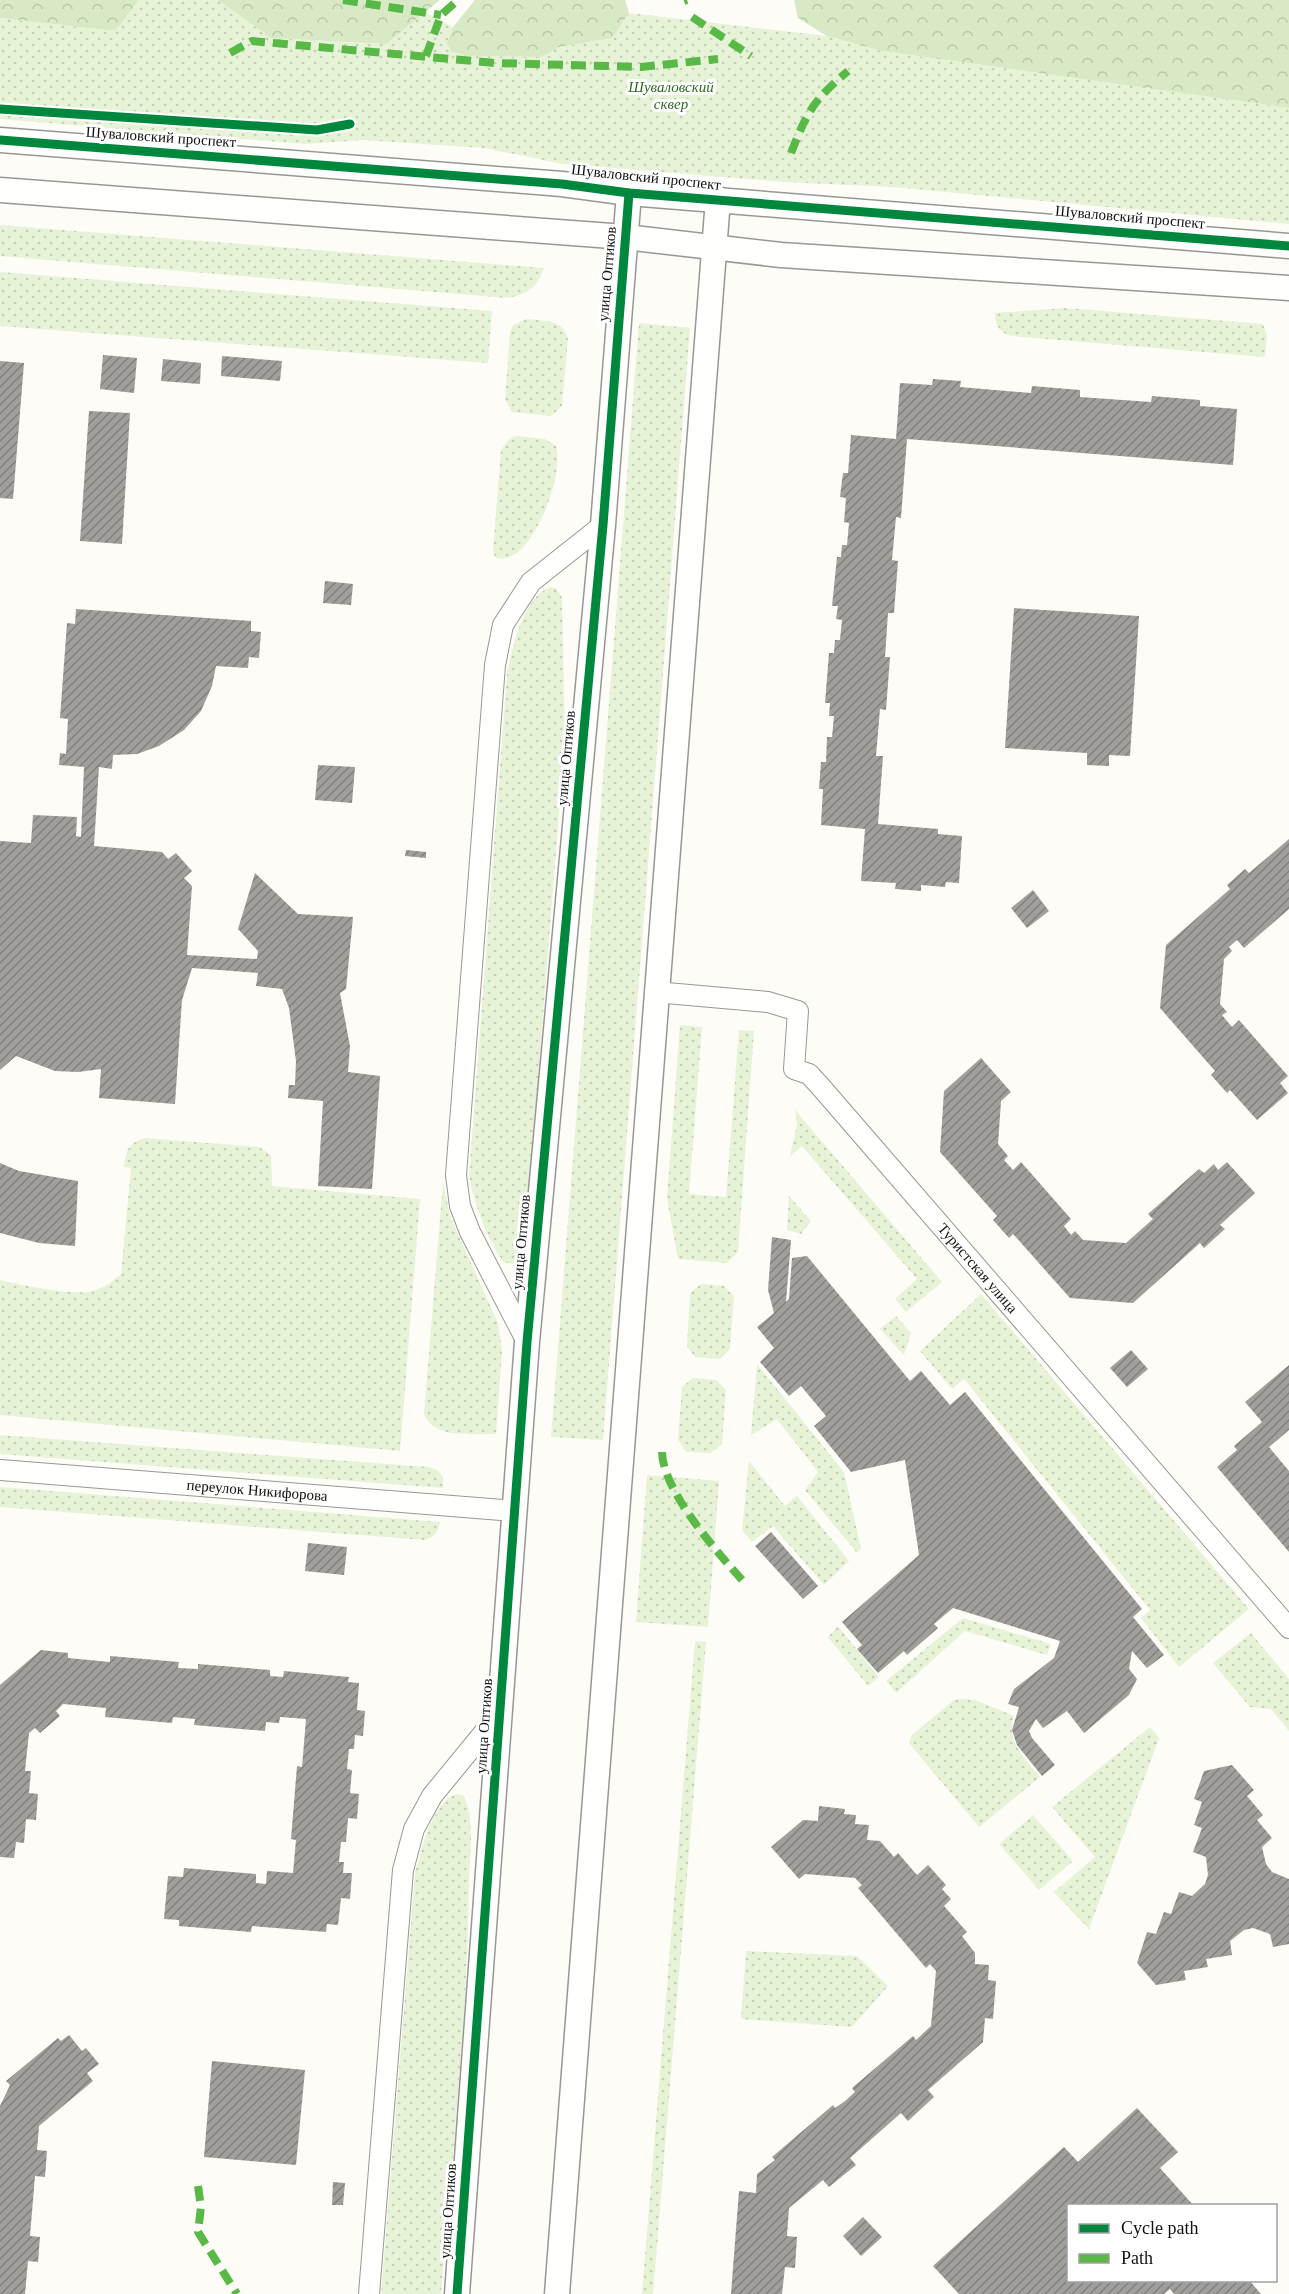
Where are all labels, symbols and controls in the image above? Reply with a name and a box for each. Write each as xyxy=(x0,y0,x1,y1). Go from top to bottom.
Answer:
park label: Шуваловский сквер xyxy=(627,79,714,112)
street label: Шуваловский проспект xyxy=(85,124,237,150)
street label: Шуваловский проспект xyxy=(570,161,722,193)
street label: Шуваловский проспект xyxy=(1054,202,1206,232)
street label: улица Оптиков xyxy=(595,226,619,322)
street label: улица Оптиков xyxy=(554,710,578,806)
street label: улица Оптиков xyxy=(509,1194,533,1290)
street label: Туристская улица xyxy=(935,1220,1021,1316)
street label: переулок Никифорова xyxy=(186,1477,329,1504)
street label: улица Оптиков xyxy=(473,1678,495,1774)
street label: улица Оптиков xyxy=(437,2163,459,2259)
legend xyxy=(1067,2204,1277,2282)
text: Cycle path xyxy=(1121,2218,1198,2238)
text: Path xyxy=(1121,2248,1153,2268)

